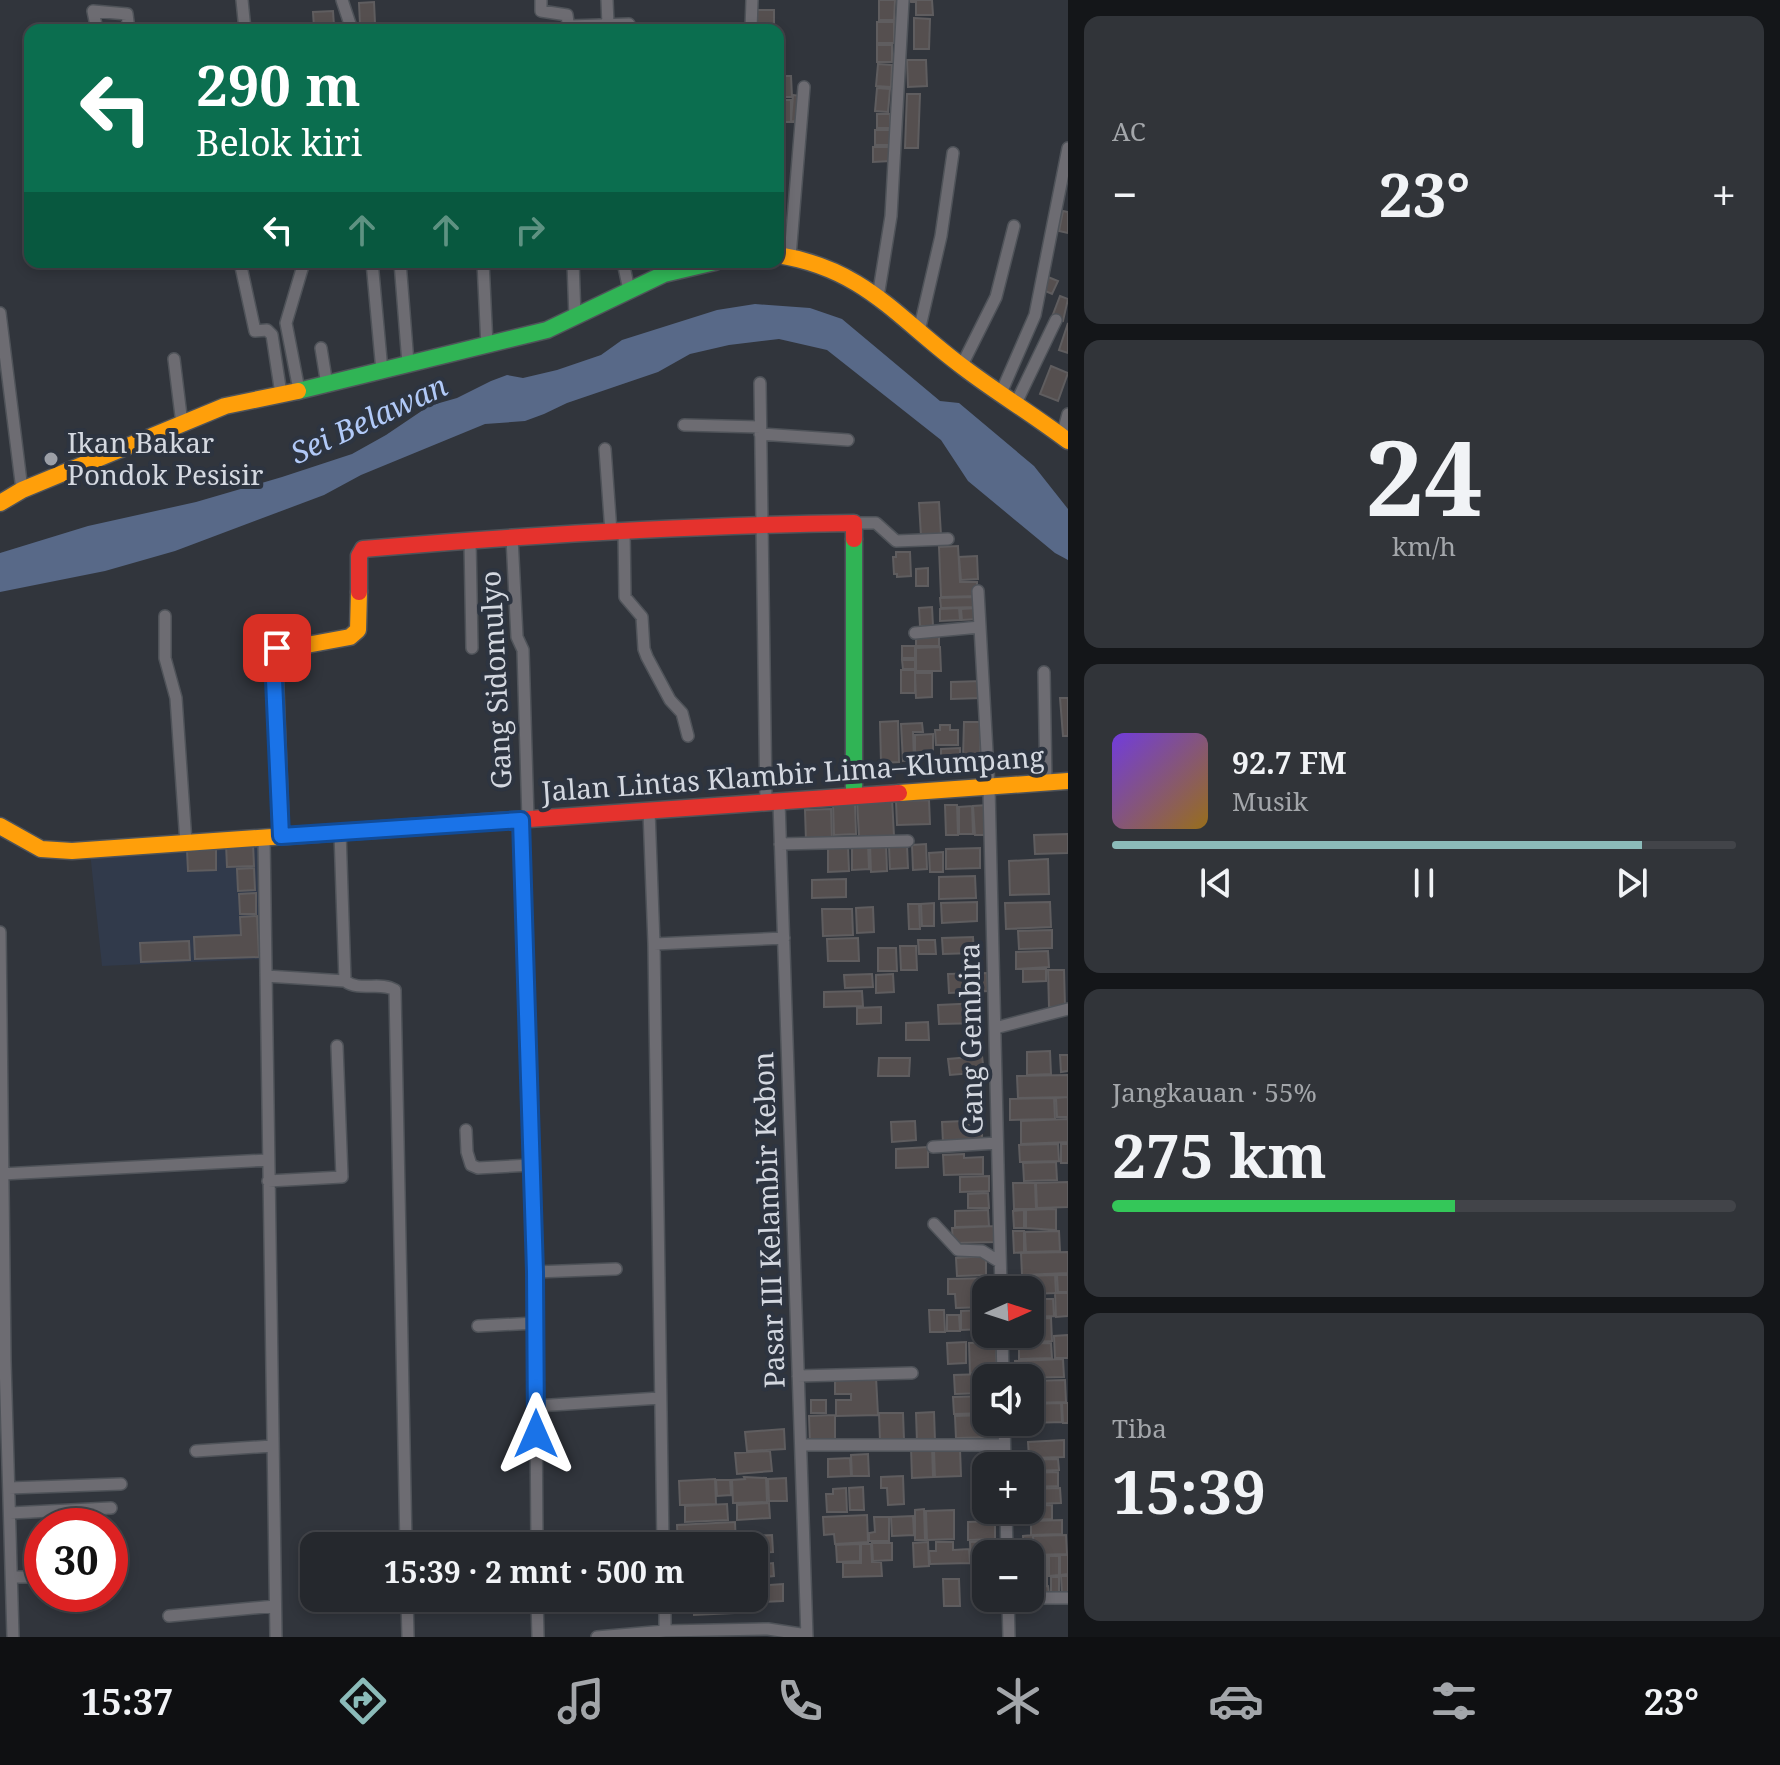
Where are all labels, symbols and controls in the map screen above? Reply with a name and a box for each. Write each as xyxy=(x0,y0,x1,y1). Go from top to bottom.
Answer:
text: 290 m xyxy=(196,46,361,122)
icon: left xyxy=(64,56,168,160)
text: AC xyxy=(1112,113,1146,149)
text: Belok kiri xyxy=(196,118,362,167)
text: 23° xyxy=(1379,153,1470,235)
text: − xyxy=(1112,164,1137,224)
text: + xyxy=(1711,164,1736,224)
icon: left xyxy=(256,208,300,252)
icon: ahead xyxy=(340,208,384,252)
icon: ahead xyxy=(424,208,468,252)
icon: right xyxy=(508,208,552,252)
water label: Sei Belawan xyxy=(283,364,454,473)
text: 24 xyxy=(1365,405,1483,546)
place label: Ikan Bakar Pondok Pesisir xyxy=(67,423,263,493)
marker: Ikan Bakar Pondok Pesisir xyxy=(42,450,60,468)
text: km/h xyxy=(1392,528,1456,564)
street label: Gang Sidomulyo xyxy=(470,570,520,790)
pin xyxy=(243,614,311,682)
icon: arrive xyxy=(255,626,299,670)
street label: Jalan Lintas Klambir Lima–Klumpang xyxy=(539,736,1046,810)
text: 92.7 FM xyxy=(1232,742,1347,783)
text: Musik xyxy=(1232,783,1308,819)
icon: previous xyxy=(1194,861,1238,905)
icon: pause xyxy=(1402,861,1446,905)
icon: next xyxy=(1610,861,1654,905)
street label: Gang Gembira xyxy=(949,943,991,1135)
street label: Pasar III Kelambir Kebon xyxy=(743,1051,793,1389)
text: Jangkauan · 55% xyxy=(1112,1074,1317,1110)
text: 275 km xyxy=(1112,1114,1327,1196)
north arrow xyxy=(972,1276,1044,1348)
map controls xyxy=(972,1276,1044,1612)
button: sound xyxy=(972,1364,1044,1436)
position arrow xyxy=(494,1392,578,1476)
text: Tiba xyxy=(1112,1410,1167,1446)
text: 15:39 xyxy=(1112,1450,1266,1532)
button: + xyxy=(972,1452,1044,1524)
speed limit sign: 30 xyxy=(24,1508,128,1612)
button: − xyxy=(972,1540,1044,1612)
text: 15:39 · 2 mnt · 500 m xyxy=(384,1551,684,1592)
icon: directions xyxy=(335,1673,391,1729)
icon: music xyxy=(553,1673,609,1729)
icon: phone xyxy=(772,1673,828,1729)
icon: climate xyxy=(990,1673,1046,1729)
icon: car xyxy=(1208,1673,1264,1729)
icon: filters xyxy=(1426,1673,1482,1729)
text: 15:37 xyxy=(81,1677,173,1726)
text: 23° xyxy=(1644,1677,1699,1726)

